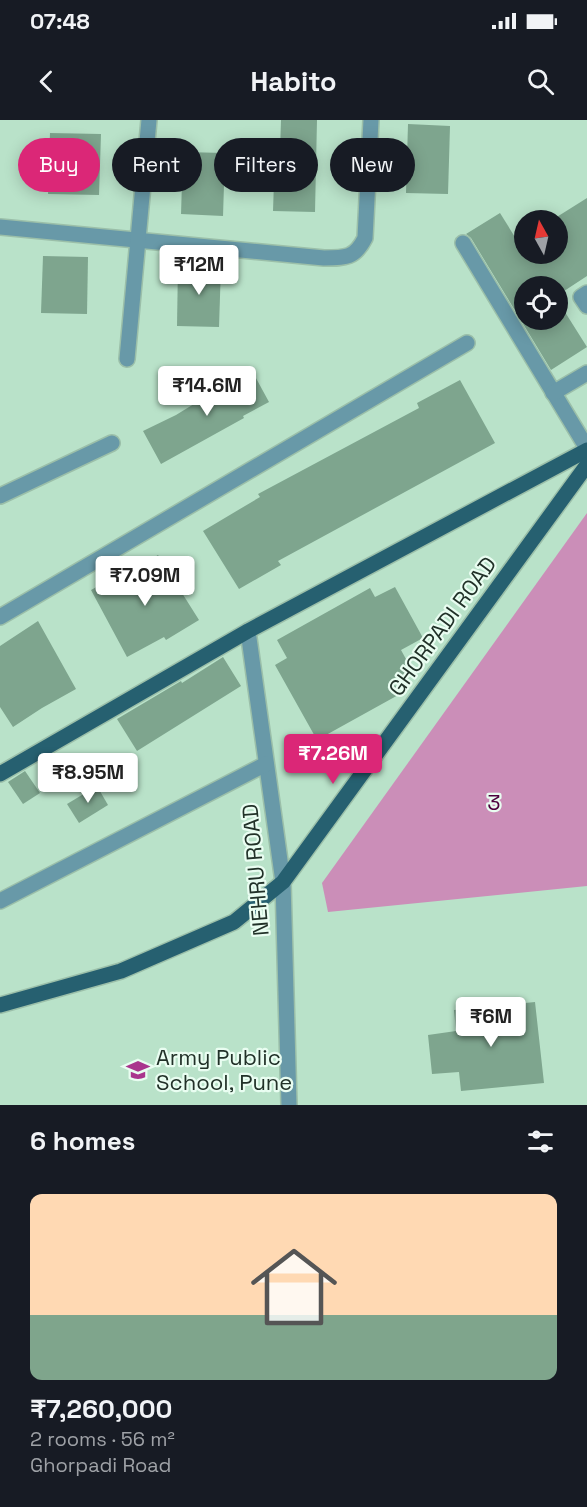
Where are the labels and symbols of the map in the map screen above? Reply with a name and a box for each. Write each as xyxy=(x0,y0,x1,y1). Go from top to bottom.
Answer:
north arrow xyxy=(514,210,568,264)
pin: ₹12M xyxy=(163,245,235,296)
pin: ₹14.6M xyxy=(158,366,256,417)
street label: GHORPADI ROAD xyxy=(382,551,502,701)
pin: ₹7.09M xyxy=(96,556,194,607)
pin: ₹7.26M xyxy=(284,734,382,785)
pin: ₹8.95M xyxy=(39,753,137,804)
park label: 3 xyxy=(487,788,501,816)
street label: NEHRU ROAD xyxy=(235,803,275,937)
pin: ₹6M xyxy=(462,997,520,1048)
place label: Army Public School, Pune xyxy=(156,1043,292,1096)
school or university icon: Army Public School, Pune xyxy=(125,1057,151,1083)

